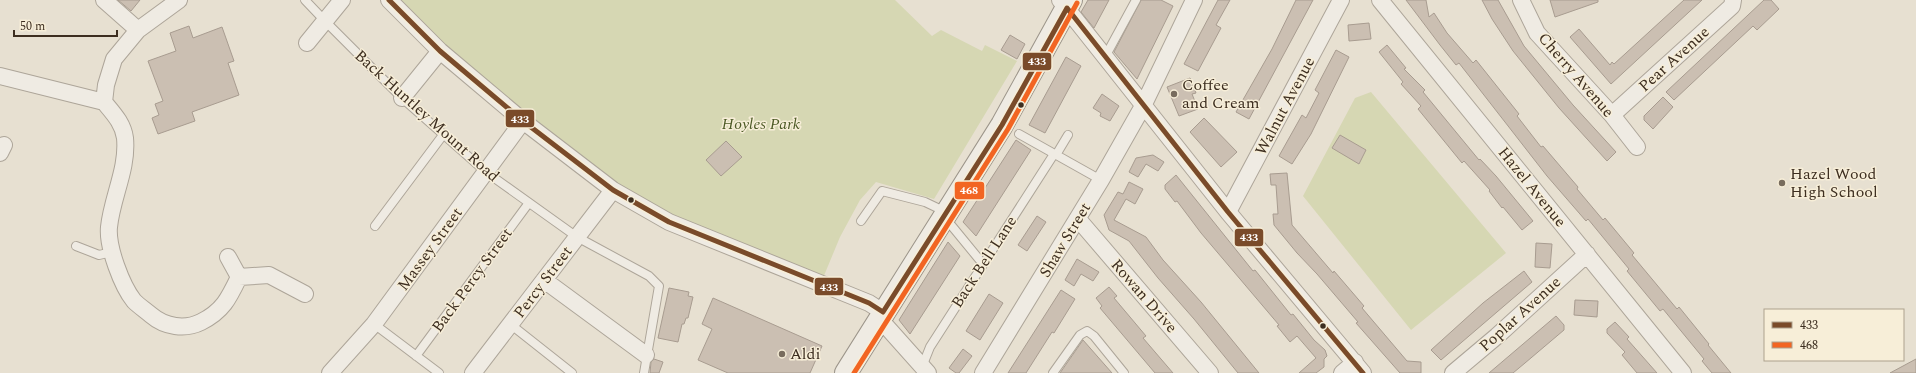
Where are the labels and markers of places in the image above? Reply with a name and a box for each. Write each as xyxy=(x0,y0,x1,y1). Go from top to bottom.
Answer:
place label: Coffee and Cream xyxy=(1182,73,1260,115)
marker: Coffee and Cream xyxy=(1169,89,1179,99)
unlabelled marker xyxy=(1016,100,1026,110)
place label: Hazel Wood High School xyxy=(1790,162,1878,204)
marker: Hazel Wood High School xyxy=(1777,178,1787,188)
unlabelled marker xyxy=(626,195,636,205)
unlabelled marker xyxy=(1318,321,1328,331)
place label: Aldi xyxy=(790,342,821,366)
marker: Aldi xyxy=(777,349,787,359)

